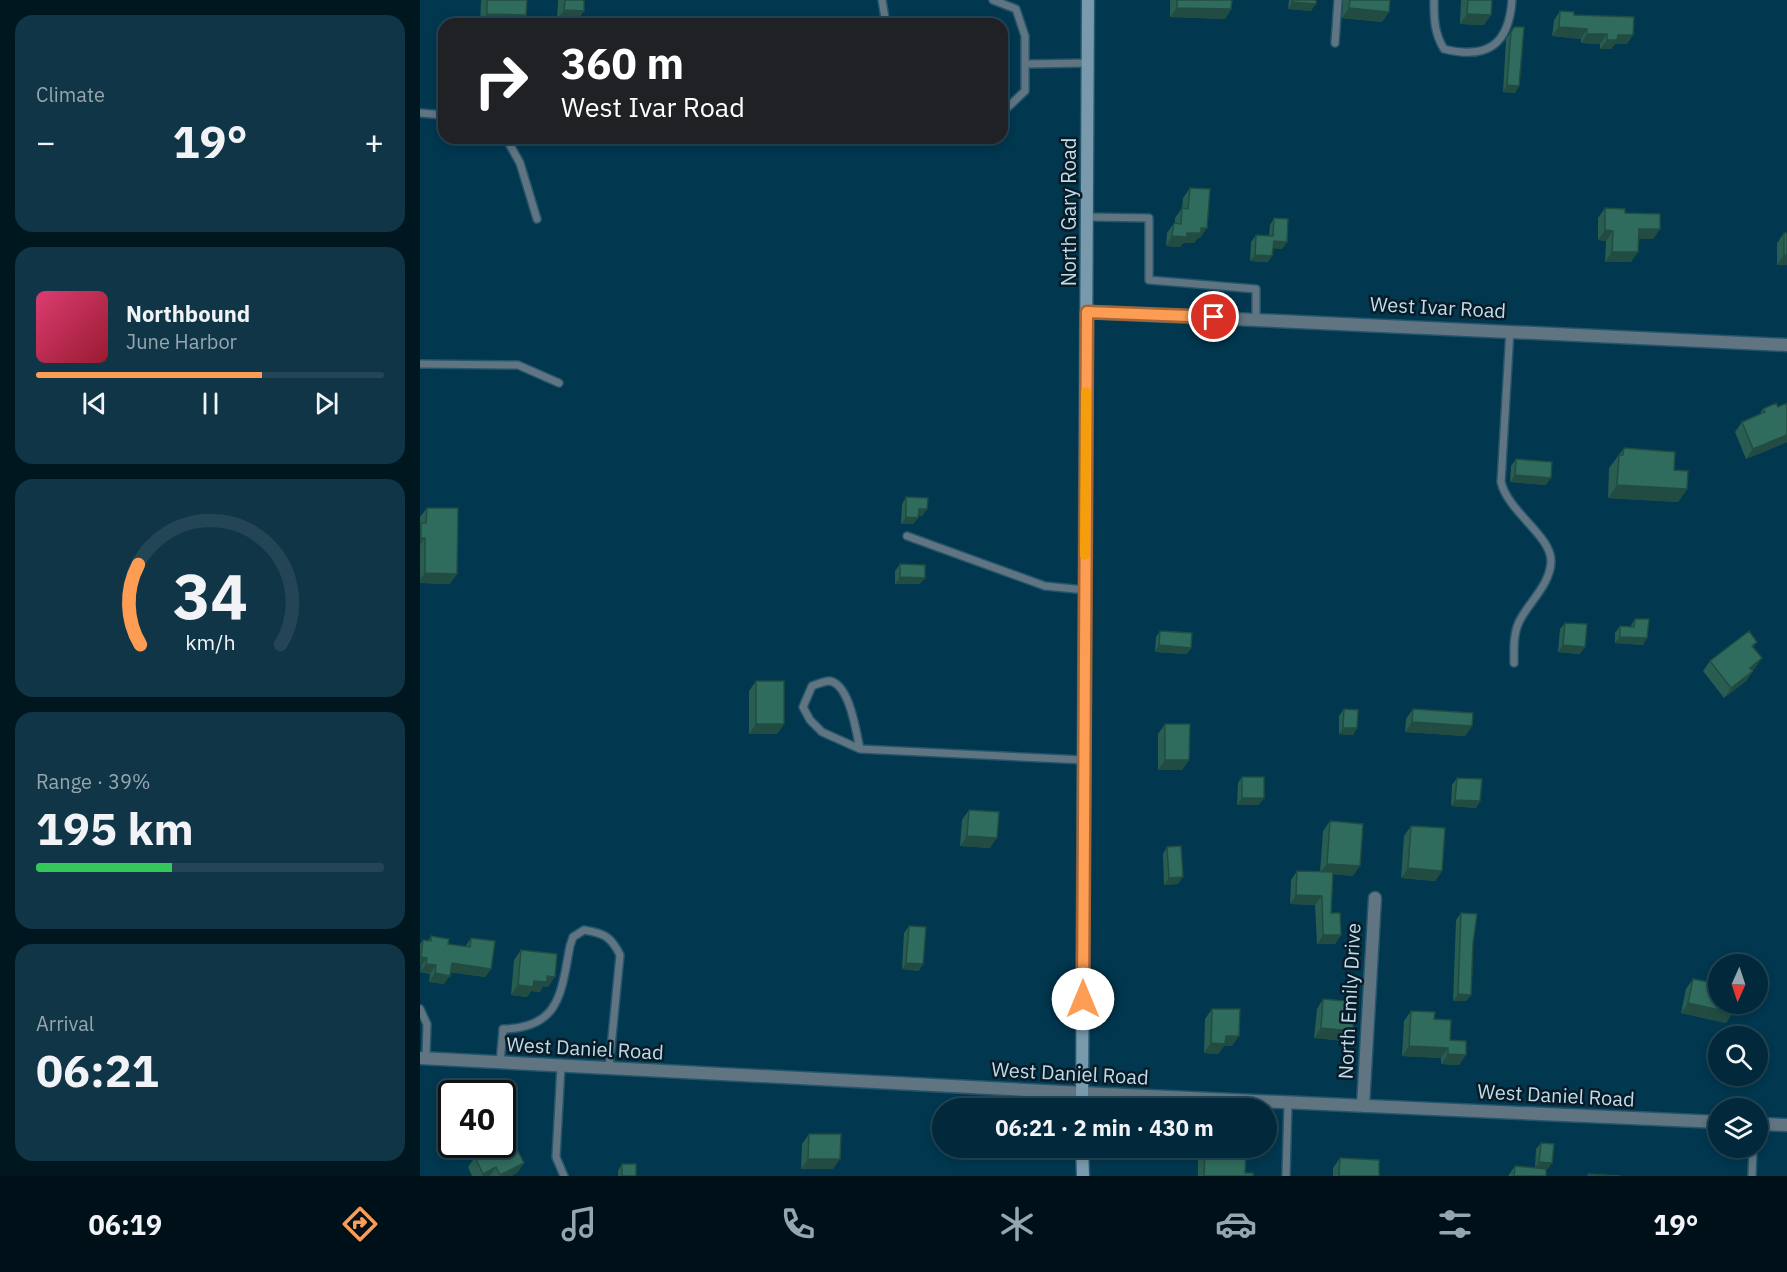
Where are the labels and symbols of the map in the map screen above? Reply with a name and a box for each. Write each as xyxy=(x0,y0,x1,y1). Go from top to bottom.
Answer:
street label: North Gary Road xyxy=(1055,138,1082,286)
street label: West Ivar Road xyxy=(1369,290,1507,324)
pin xyxy=(1188,291,1239,342)
street label: North Emily Drive xyxy=(1331,922,1367,1080)
north arrow xyxy=(1708,954,1768,1014)
position arrow xyxy=(1051,967,1115,1031)
street label: West Daniel Road xyxy=(506,1030,664,1066)
street label: West Daniel Road xyxy=(991,1055,1149,1091)
street label: West Daniel Road xyxy=(1477,1077,1635,1113)
speed limit sign: 40 xyxy=(438,1080,516,1158)

